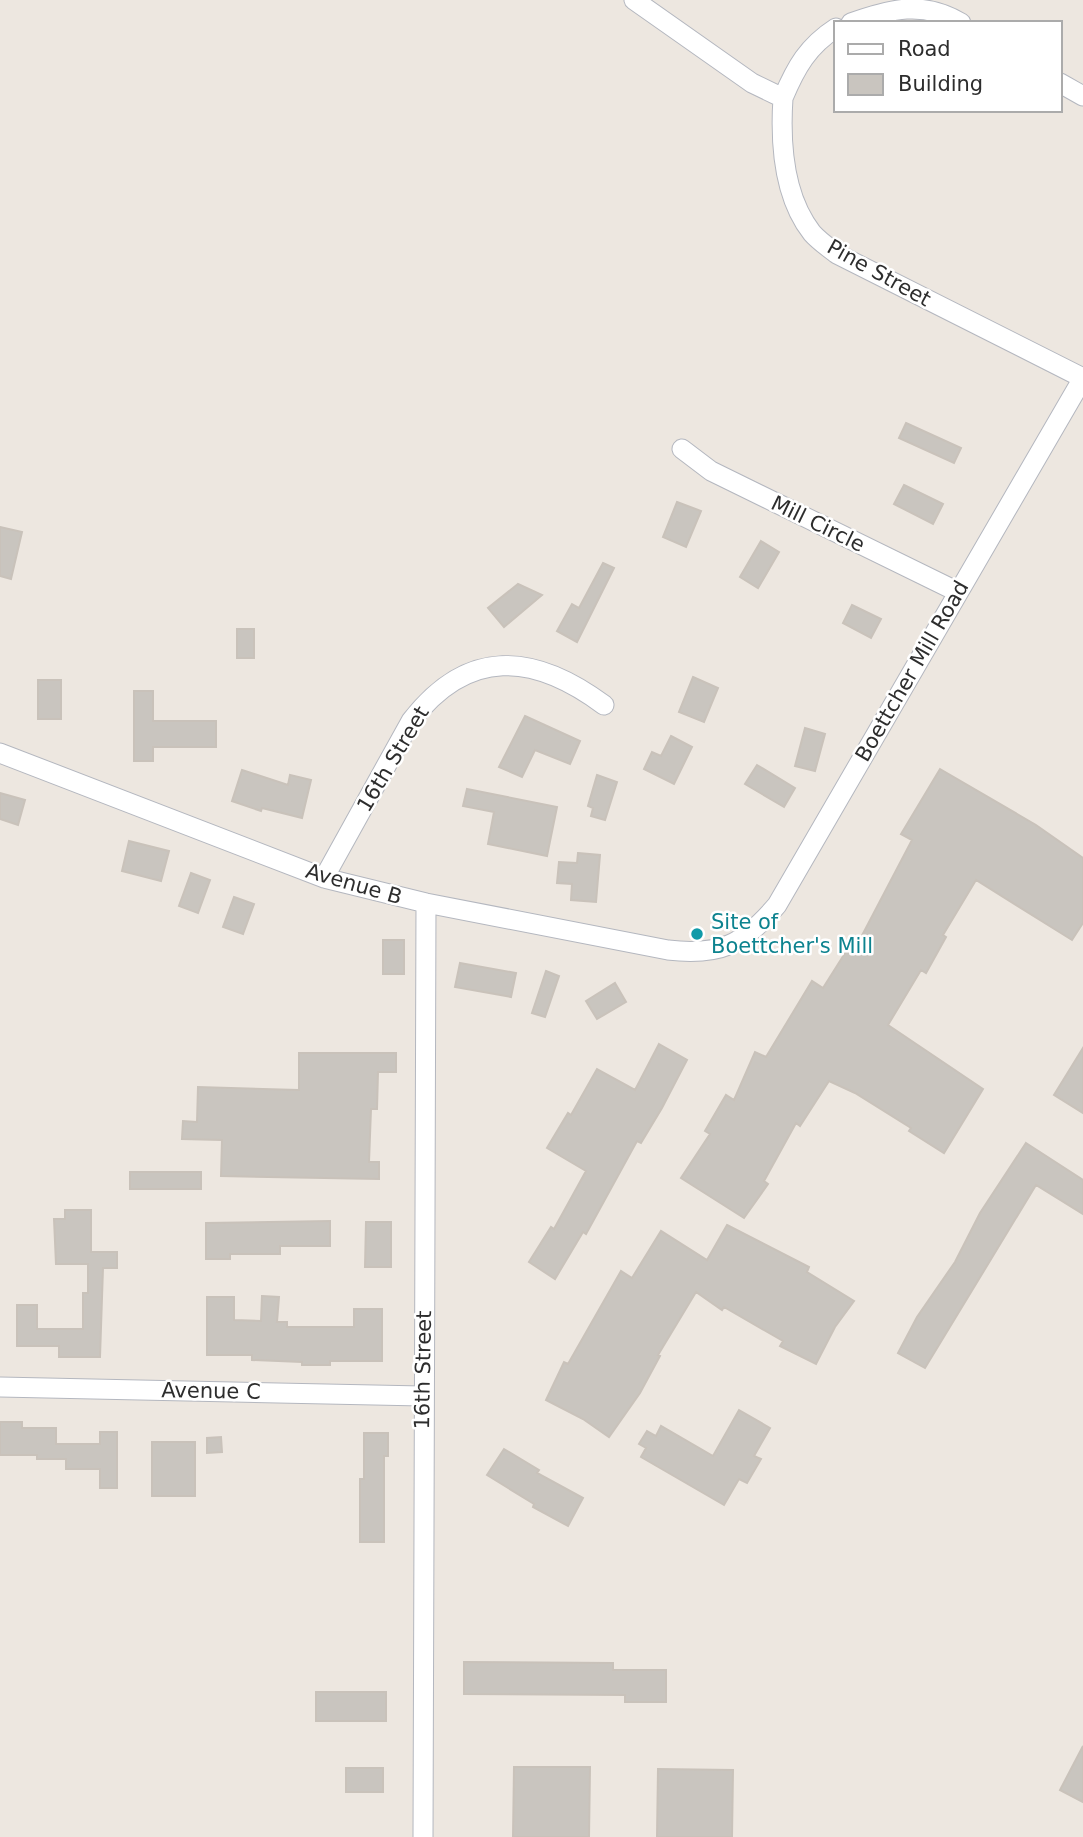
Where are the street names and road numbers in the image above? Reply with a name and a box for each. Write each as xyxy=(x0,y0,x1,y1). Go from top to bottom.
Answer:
street label: Pine Street xyxy=(823,235,935,311)
street label: Mill Circle xyxy=(767,491,869,557)
street label: Boettcher Mill Road xyxy=(850,576,974,766)
street label: 16th Street xyxy=(352,702,434,816)
street label: Avenue B xyxy=(303,859,405,909)
street label: 16th Street xyxy=(410,1310,436,1430)
street label: Avenue C xyxy=(161,1378,261,1404)

